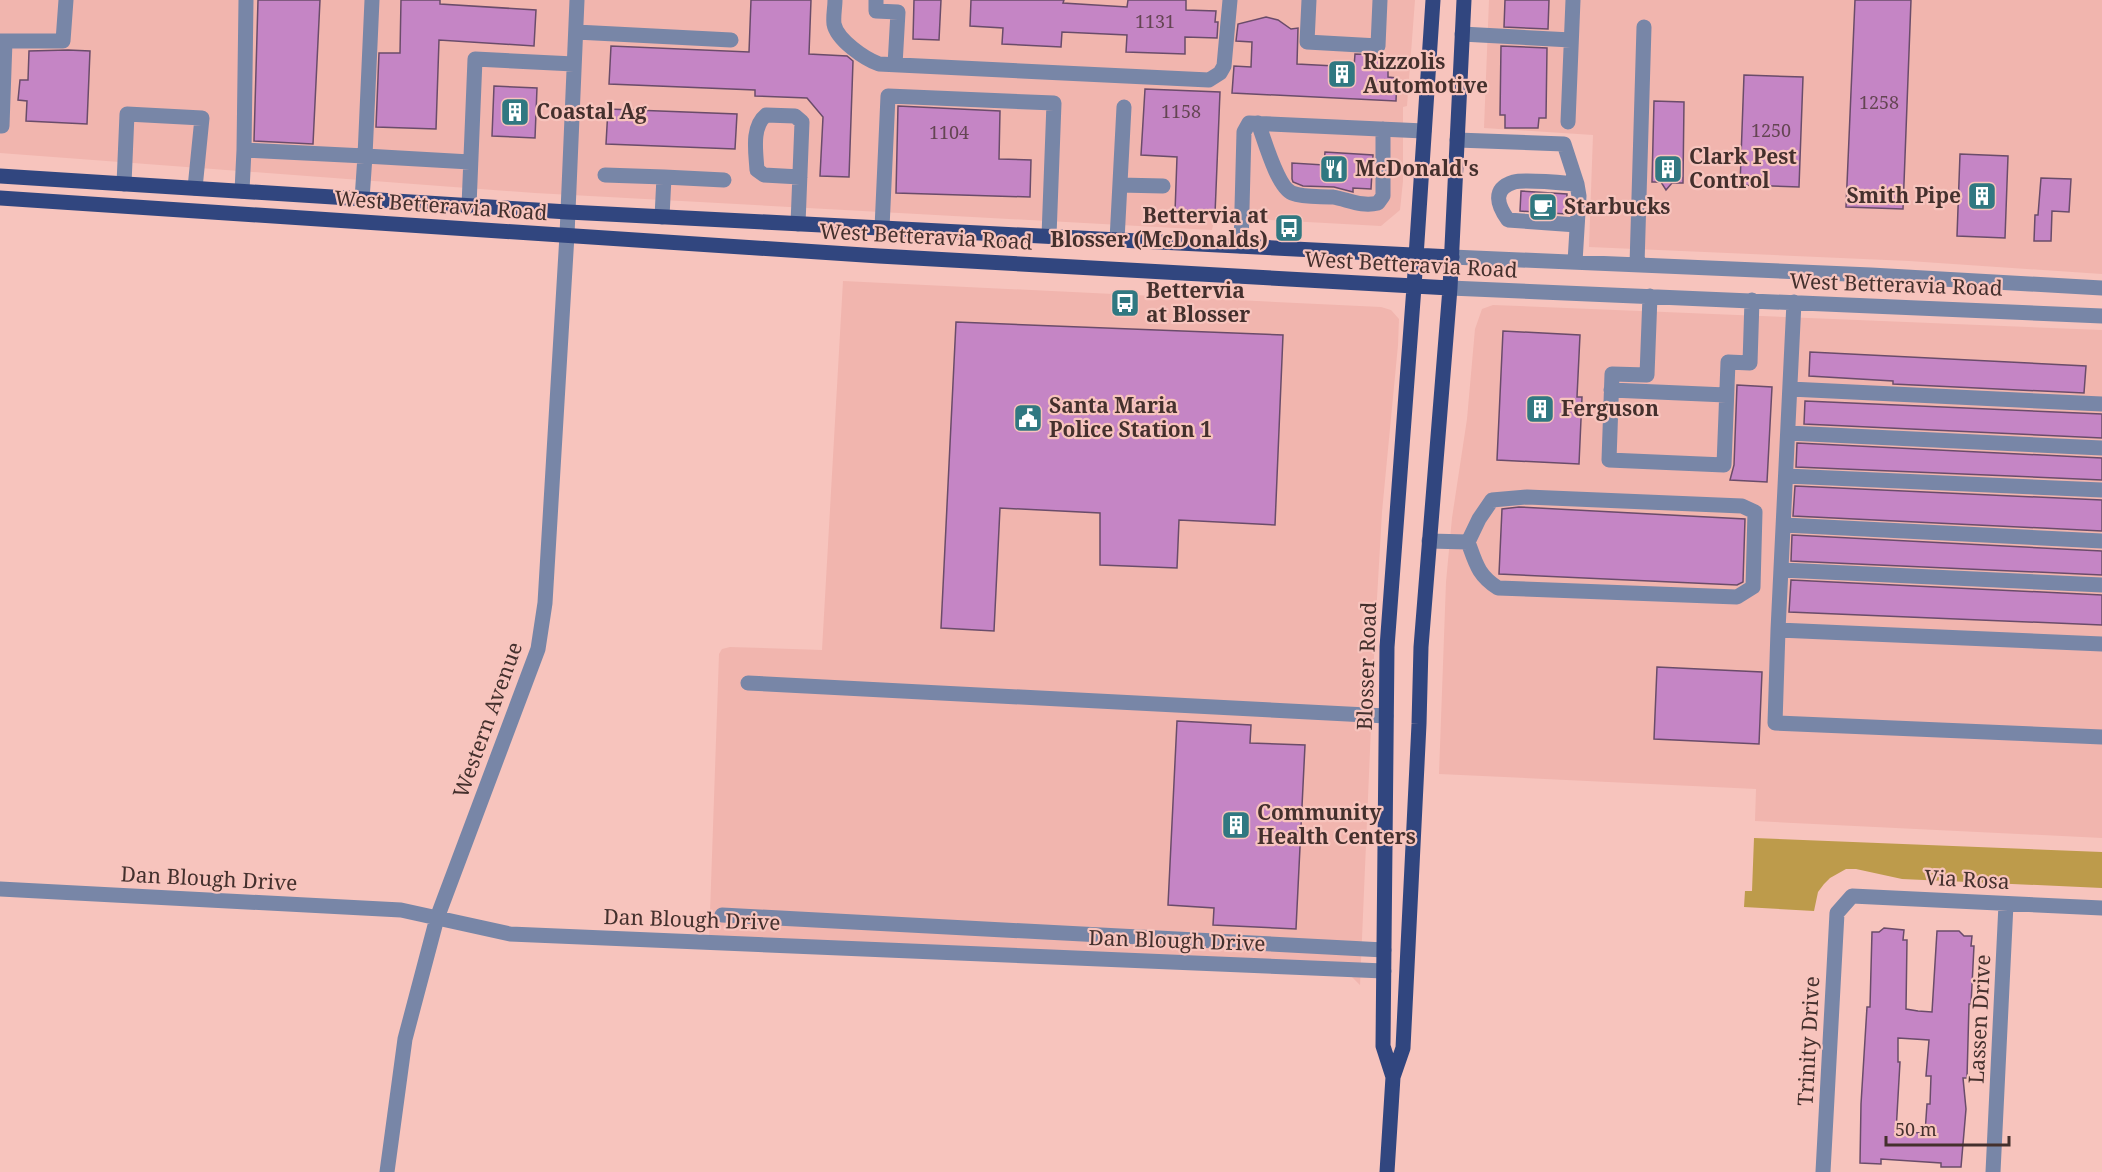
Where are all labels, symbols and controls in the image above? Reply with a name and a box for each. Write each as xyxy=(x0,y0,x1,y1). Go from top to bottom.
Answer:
house number: 1131 xyxy=(1135,9,1175,33)
place label: Rizzolis Automotive xyxy=(1363,47,1488,99)
building icon: Rizzolis Automotive xyxy=(1326,58,1358,90)
house number: 1258 xyxy=(1859,90,1899,114)
building icon: Coastal Ag xyxy=(499,96,531,128)
place label: Coastal Ag xyxy=(536,97,647,125)
house number: 1158 xyxy=(1161,99,1201,123)
house number: 1250 xyxy=(1751,118,1791,142)
house number: 1104 xyxy=(929,120,969,144)
place label: Clark Pest Control xyxy=(1689,142,1797,194)
restaurant icon: McDonald's xyxy=(1318,153,1350,185)
building icon: Clark Pest Control xyxy=(1652,153,1684,185)
place label: McDonald's xyxy=(1355,154,1479,182)
building icon: Smith Pipe xyxy=(1966,180,1998,212)
place label: Smith Pipe xyxy=(1846,181,1961,209)
street label: West Betteravia Road xyxy=(334,184,549,226)
cafe icon: Starbucks xyxy=(1527,191,1559,223)
place label: Starbucks xyxy=(1564,192,1670,220)
place label: Bettervia at Blosser (McDonalds) xyxy=(1050,201,1268,253)
bus stop icon: Bettervia at Blosser (McDonalds) xyxy=(1273,212,1305,244)
street label: West Betteravia Road xyxy=(819,216,1033,256)
street label: West Betteravia Road xyxy=(1304,244,1518,284)
street label: West Betteravia Road xyxy=(1789,266,2003,302)
place label: Bettervia at Blosser xyxy=(1146,276,1250,328)
bus stop icon: Bettervia at Blosser xyxy=(1109,287,1141,319)
place label: Santa Maria Police Station 1 xyxy=(1049,391,1212,443)
building icon: Ferguson xyxy=(1524,393,1556,425)
place label: Ferguson xyxy=(1561,394,1659,422)
public building icon: Santa Maria Police Station 1 xyxy=(1012,402,1044,434)
street label: Blosser Road xyxy=(1350,601,1382,731)
street label: Western Avenue xyxy=(446,638,528,802)
place label: Community Health Centers xyxy=(1257,798,1416,850)
building icon: Community Health Centers xyxy=(1220,809,1252,841)
street label: Dan Blough Drive xyxy=(120,859,298,897)
street label: Via Rosa xyxy=(1924,863,2010,895)
street label: Dan Blough Drive xyxy=(603,902,781,936)
street label: Dan Blough Drive xyxy=(1088,923,1266,957)
street label: Lassen Drive xyxy=(1962,954,1996,1084)
street label: Trinity Drive xyxy=(1791,975,1825,1106)
scale bar xyxy=(1886,1109,2009,1147)
text: 50 m xyxy=(1895,1117,1937,1141)

